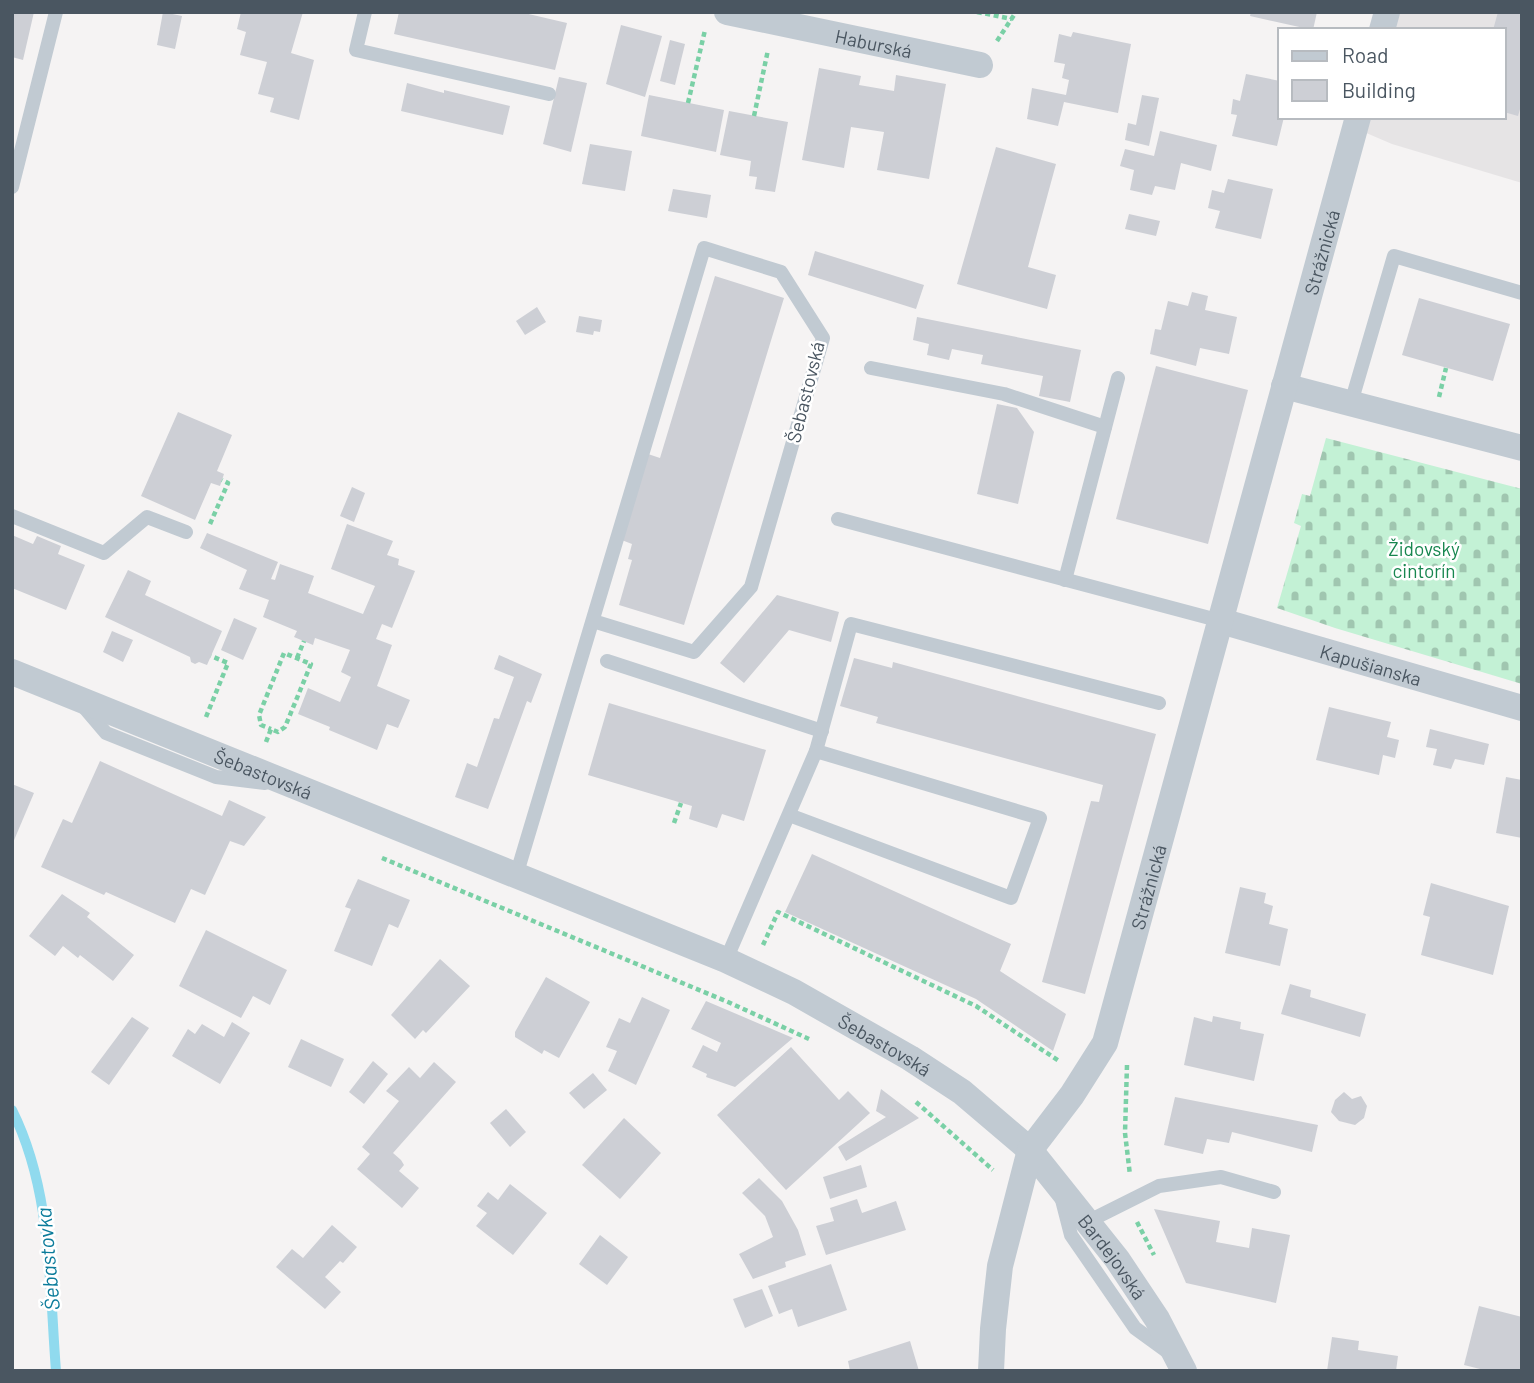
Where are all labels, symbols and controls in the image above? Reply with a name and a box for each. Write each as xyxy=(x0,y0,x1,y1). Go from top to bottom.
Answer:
street label: Haburská xyxy=(833,24,914,62)
legend xyxy=(1278,28,1506,119)
text: Road xyxy=(1342,42,1388,67)
text: Building xyxy=(1342,77,1416,102)
street label: Strážnická xyxy=(1299,207,1344,297)
street label: Šebastovská xyxy=(781,339,829,445)
park label: Židovský cintorín xyxy=(1388,537,1460,582)
street label: Kapušianska xyxy=(1318,639,1424,690)
street label: Šebastovská xyxy=(211,743,316,803)
street label: Strážnická xyxy=(1125,842,1170,932)
street label: Šebastovská xyxy=(834,1008,936,1080)
water label: Šebastovka xyxy=(30,1206,64,1312)
street label: Bardejovská xyxy=(1074,1209,1152,1303)

